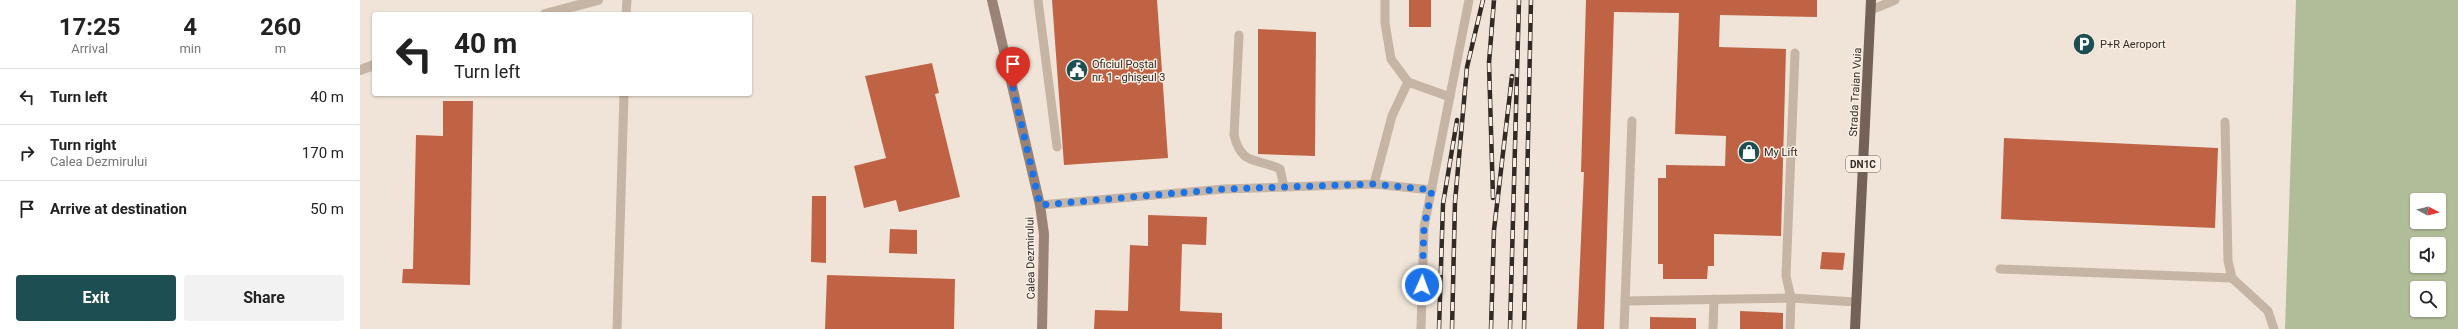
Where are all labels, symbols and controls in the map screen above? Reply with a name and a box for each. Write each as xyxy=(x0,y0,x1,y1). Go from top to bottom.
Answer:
text: 17:25 xyxy=(59,13,121,41)
text: 4 xyxy=(183,13,197,41)
text: 260 xyxy=(260,13,301,41)
text: 40 m xyxy=(454,27,517,60)
icon: left xyxy=(388,28,440,80)
parking icon: P+R Aeroport xyxy=(2071,31,2097,57)
place label: P+R Aeroport xyxy=(2100,38,2166,51)
text: Arrival xyxy=(71,41,108,56)
text: min xyxy=(179,41,201,56)
text: m xyxy=(275,41,286,56)
pin xyxy=(996,47,1030,88)
street label: Strada Traian Vuia xyxy=(1847,47,1864,137)
icon: arrive xyxy=(1002,53,1024,75)
public building icon: Oficiul Poștal nr. 1 - ghișeul 3 xyxy=(1064,57,1090,83)
place label: Oficiul Poștal nr. 1 - ghișeul 3 xyxy=(1092,58,1166,84)
text: Turn left xyxy=(454,61,520,82)
icon: left xyxy=(16,86,38,108)
text: Turn left xyxy=(50,88,107,106)
text: 40 m xyxy=(310,88,344,106)
text: Turn right xyxy=(50,136,116,154)
shop icon: My Lift xyxy=(1736,139,1762,165)
icon: right xyxy=(16,142,38,164)
text: 170 m xyxy=(302,144,344,162)
place label: My Lift xyxy=(1764,146,1798,159)
text: Calea Dezmirului xyxy=(50,154,147,169)
road number: DN1C xyxy=(1846,156,1880,172)
north arrow xyxy=(2410,193,2446,229)
map controls xyxy=(2410,193,2446,317)
icon: arrive xyxy=(16,198,38,220)
text: Arrive at destination xyxy=(50,200,187,218)
text: 50 m xyxy=(310,200,344,218)
street label: Calea Dezmirului xyxy=(1023,217,1038,299)
button: sound xyxy=(2410,237,2446,273)
position arrow xyxy=(1401,264,1443,306)
button: Exit xyxy=(16,275,176,321)
button: Share xyxy=(184,275,344,321)
button: search xyxy=(2410,281,2446,317)

